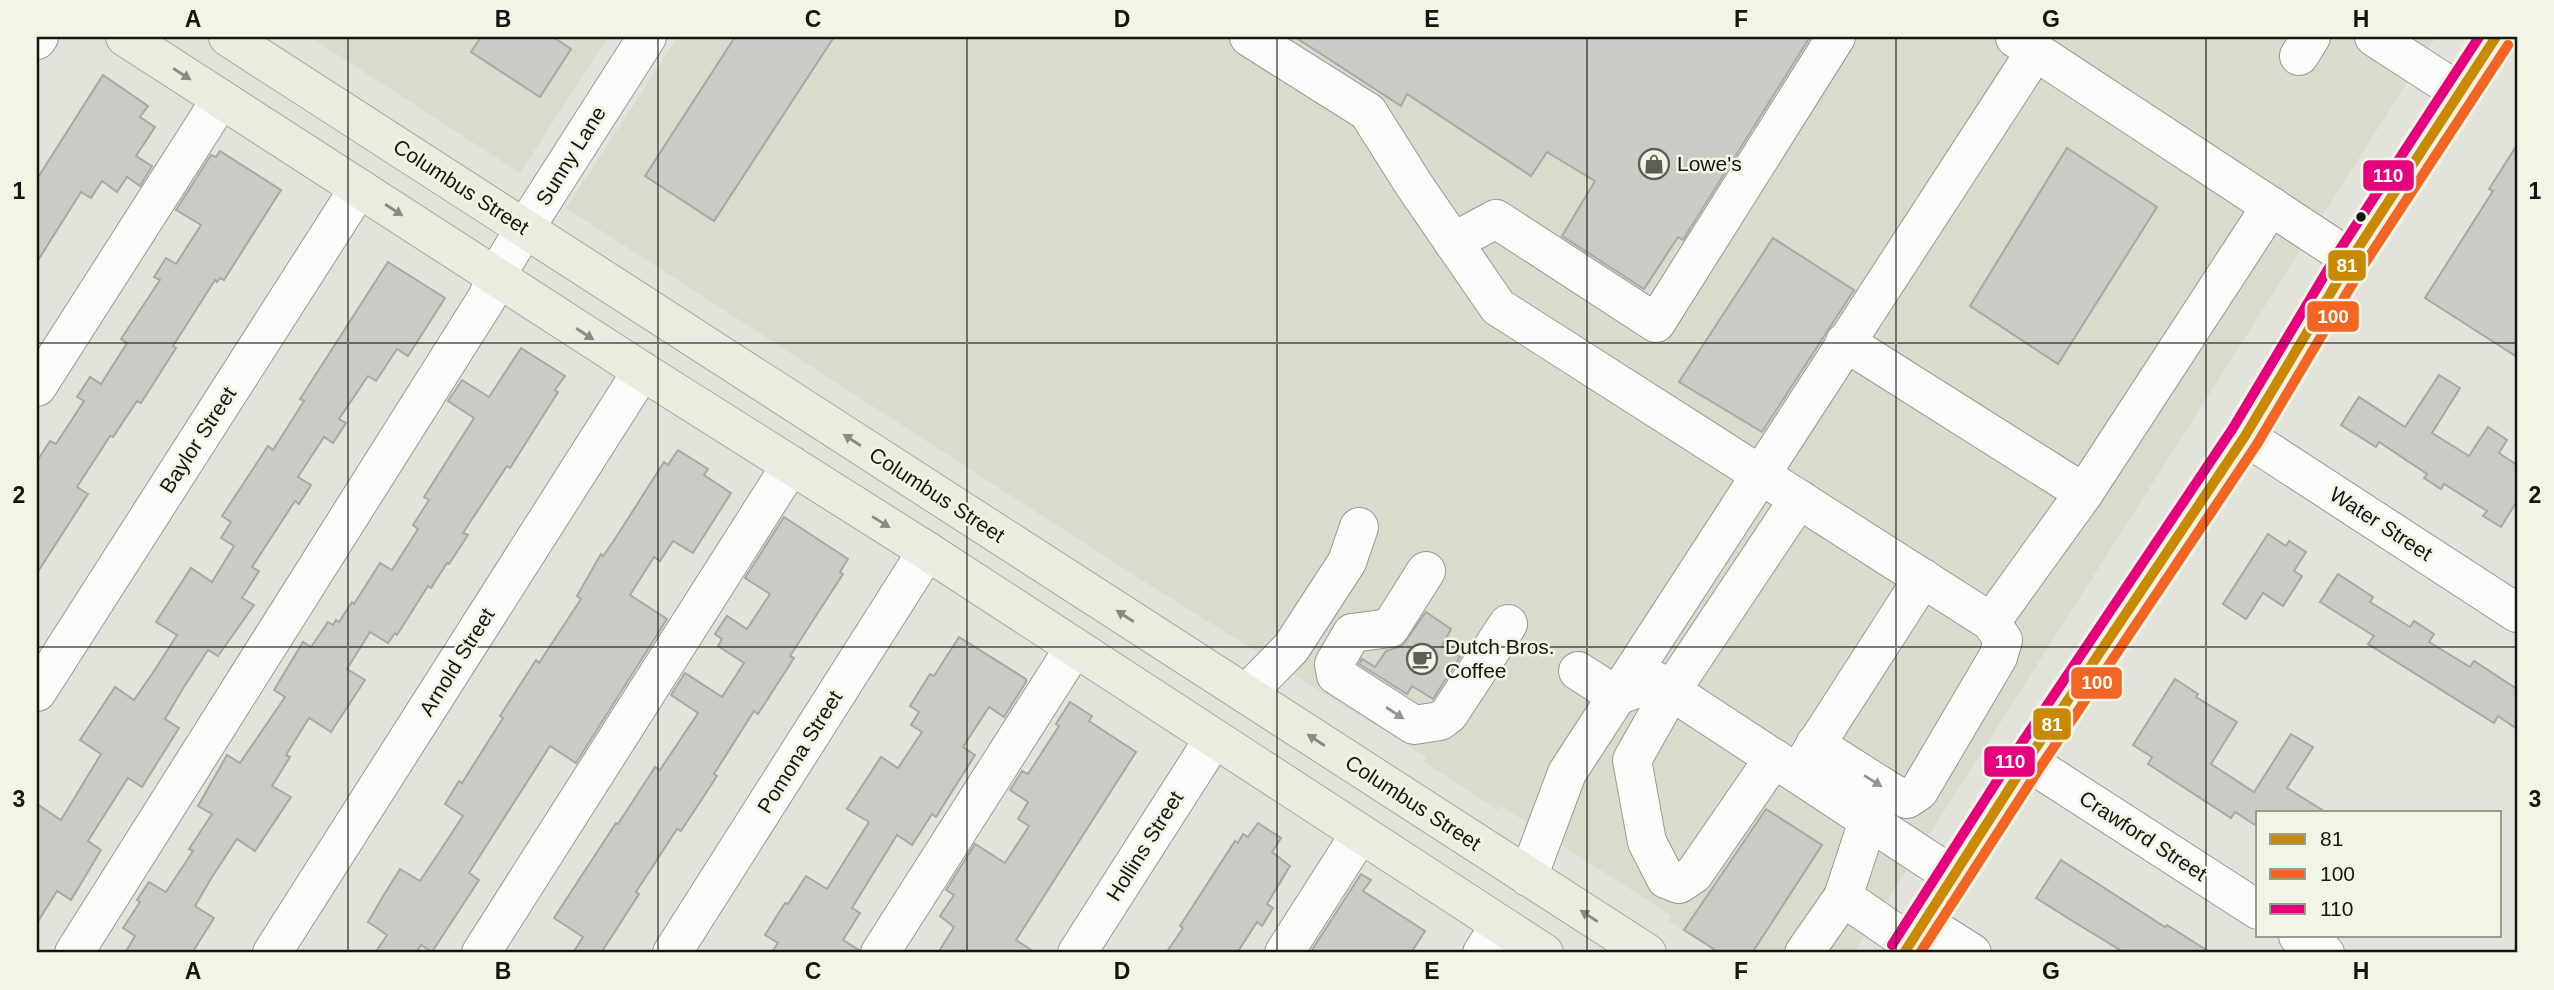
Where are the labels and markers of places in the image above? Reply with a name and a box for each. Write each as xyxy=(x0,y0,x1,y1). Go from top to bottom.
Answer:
shop icon: Lowe's xyxy=(1637,147,1671,181)
place label: Lowe's xyxy=(1677,152,1742,175)
unlabelled marker xyxy=(2354,210,2368,224)
place label: Dutch Bros. Coffee xyxy=(1445,635,1555,682)
cafe icon: Dutch Bros. Coffee xyxy=(1405,642,1439,676)

